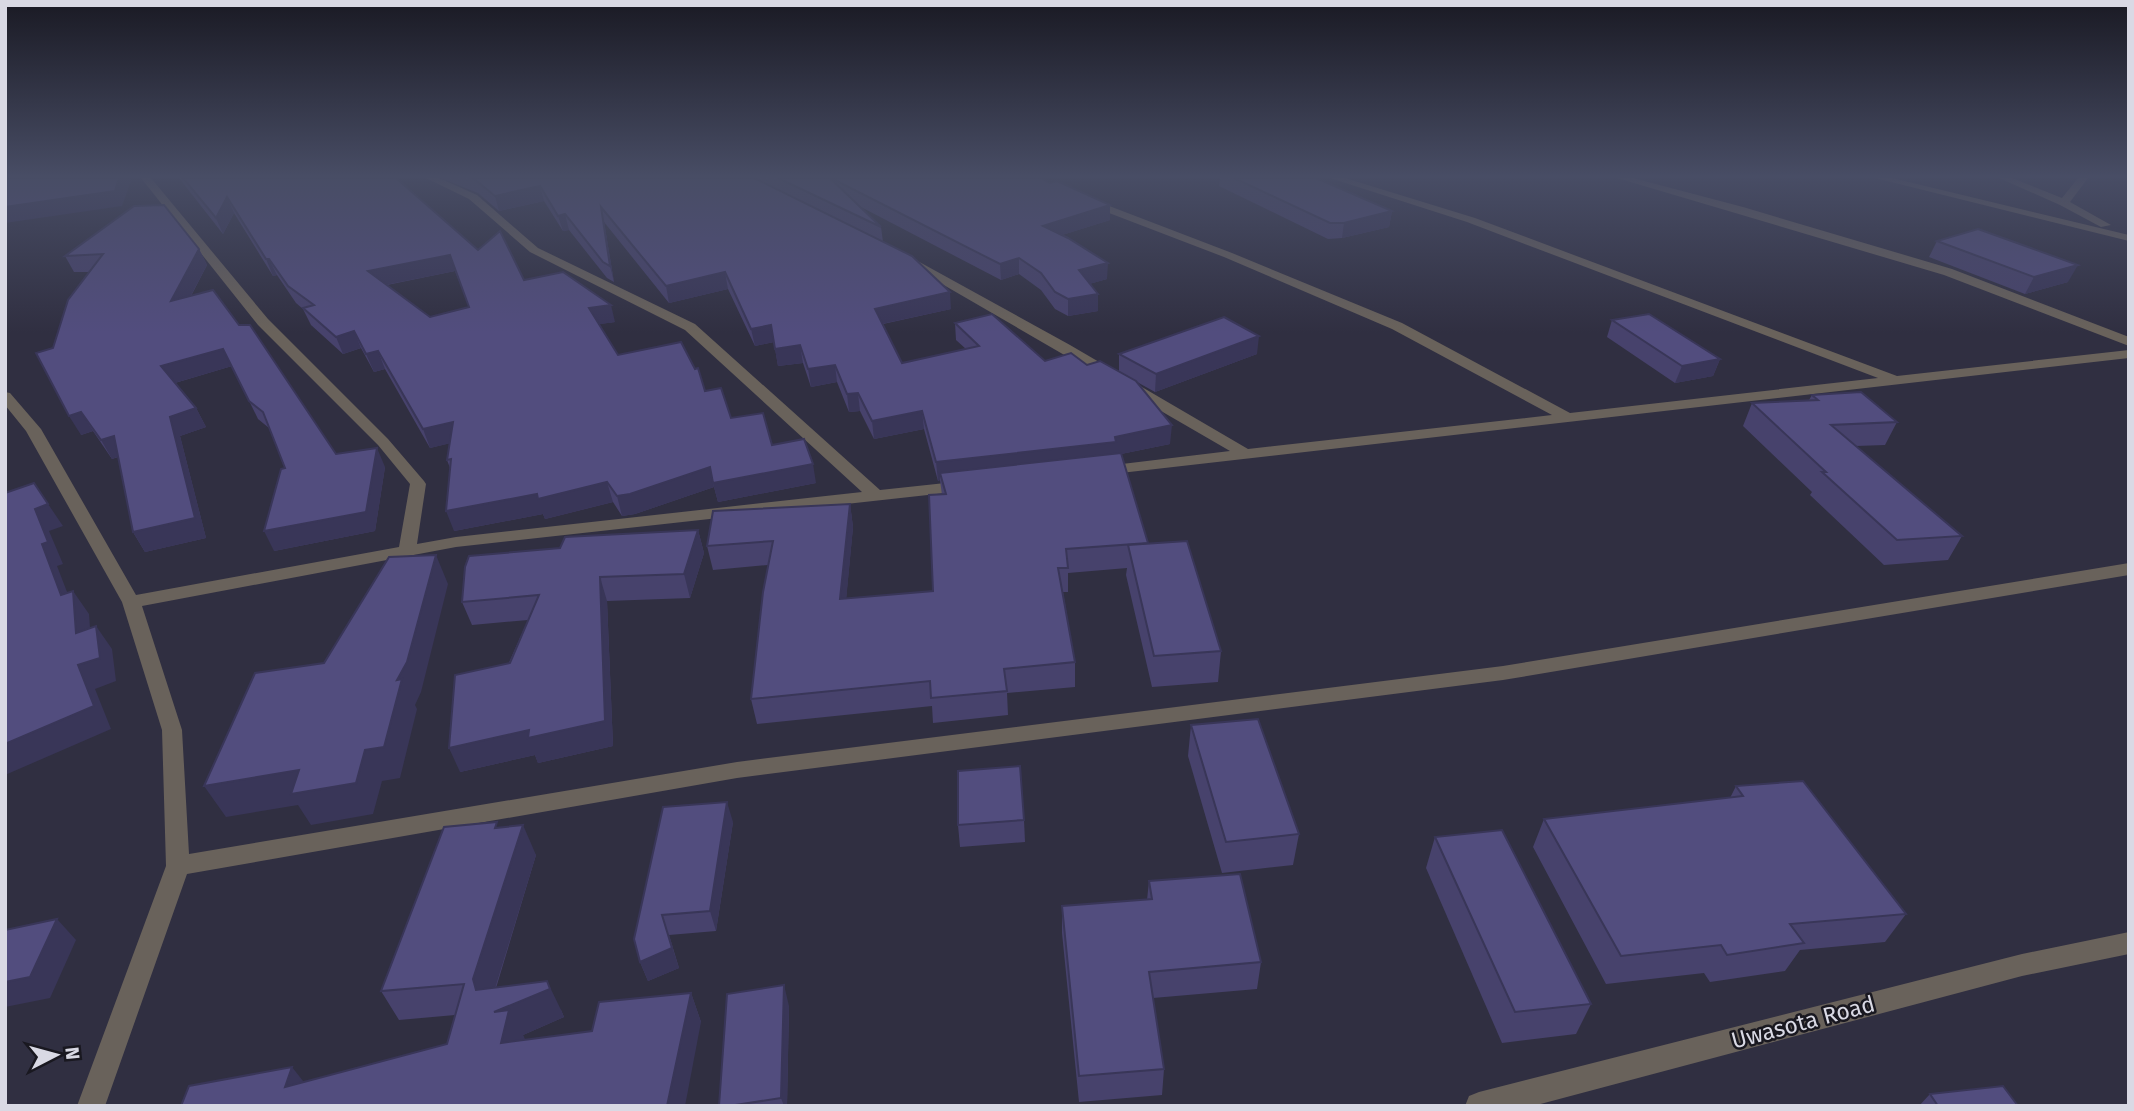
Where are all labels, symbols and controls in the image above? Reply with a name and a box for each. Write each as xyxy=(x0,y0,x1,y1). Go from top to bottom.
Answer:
street label: Uwasota Road xyxy=(1728,989,1878,1055)
north arrow xyxy=(21,1020,91,1090)
text: N xyxy=(60,1046,85,1061)

